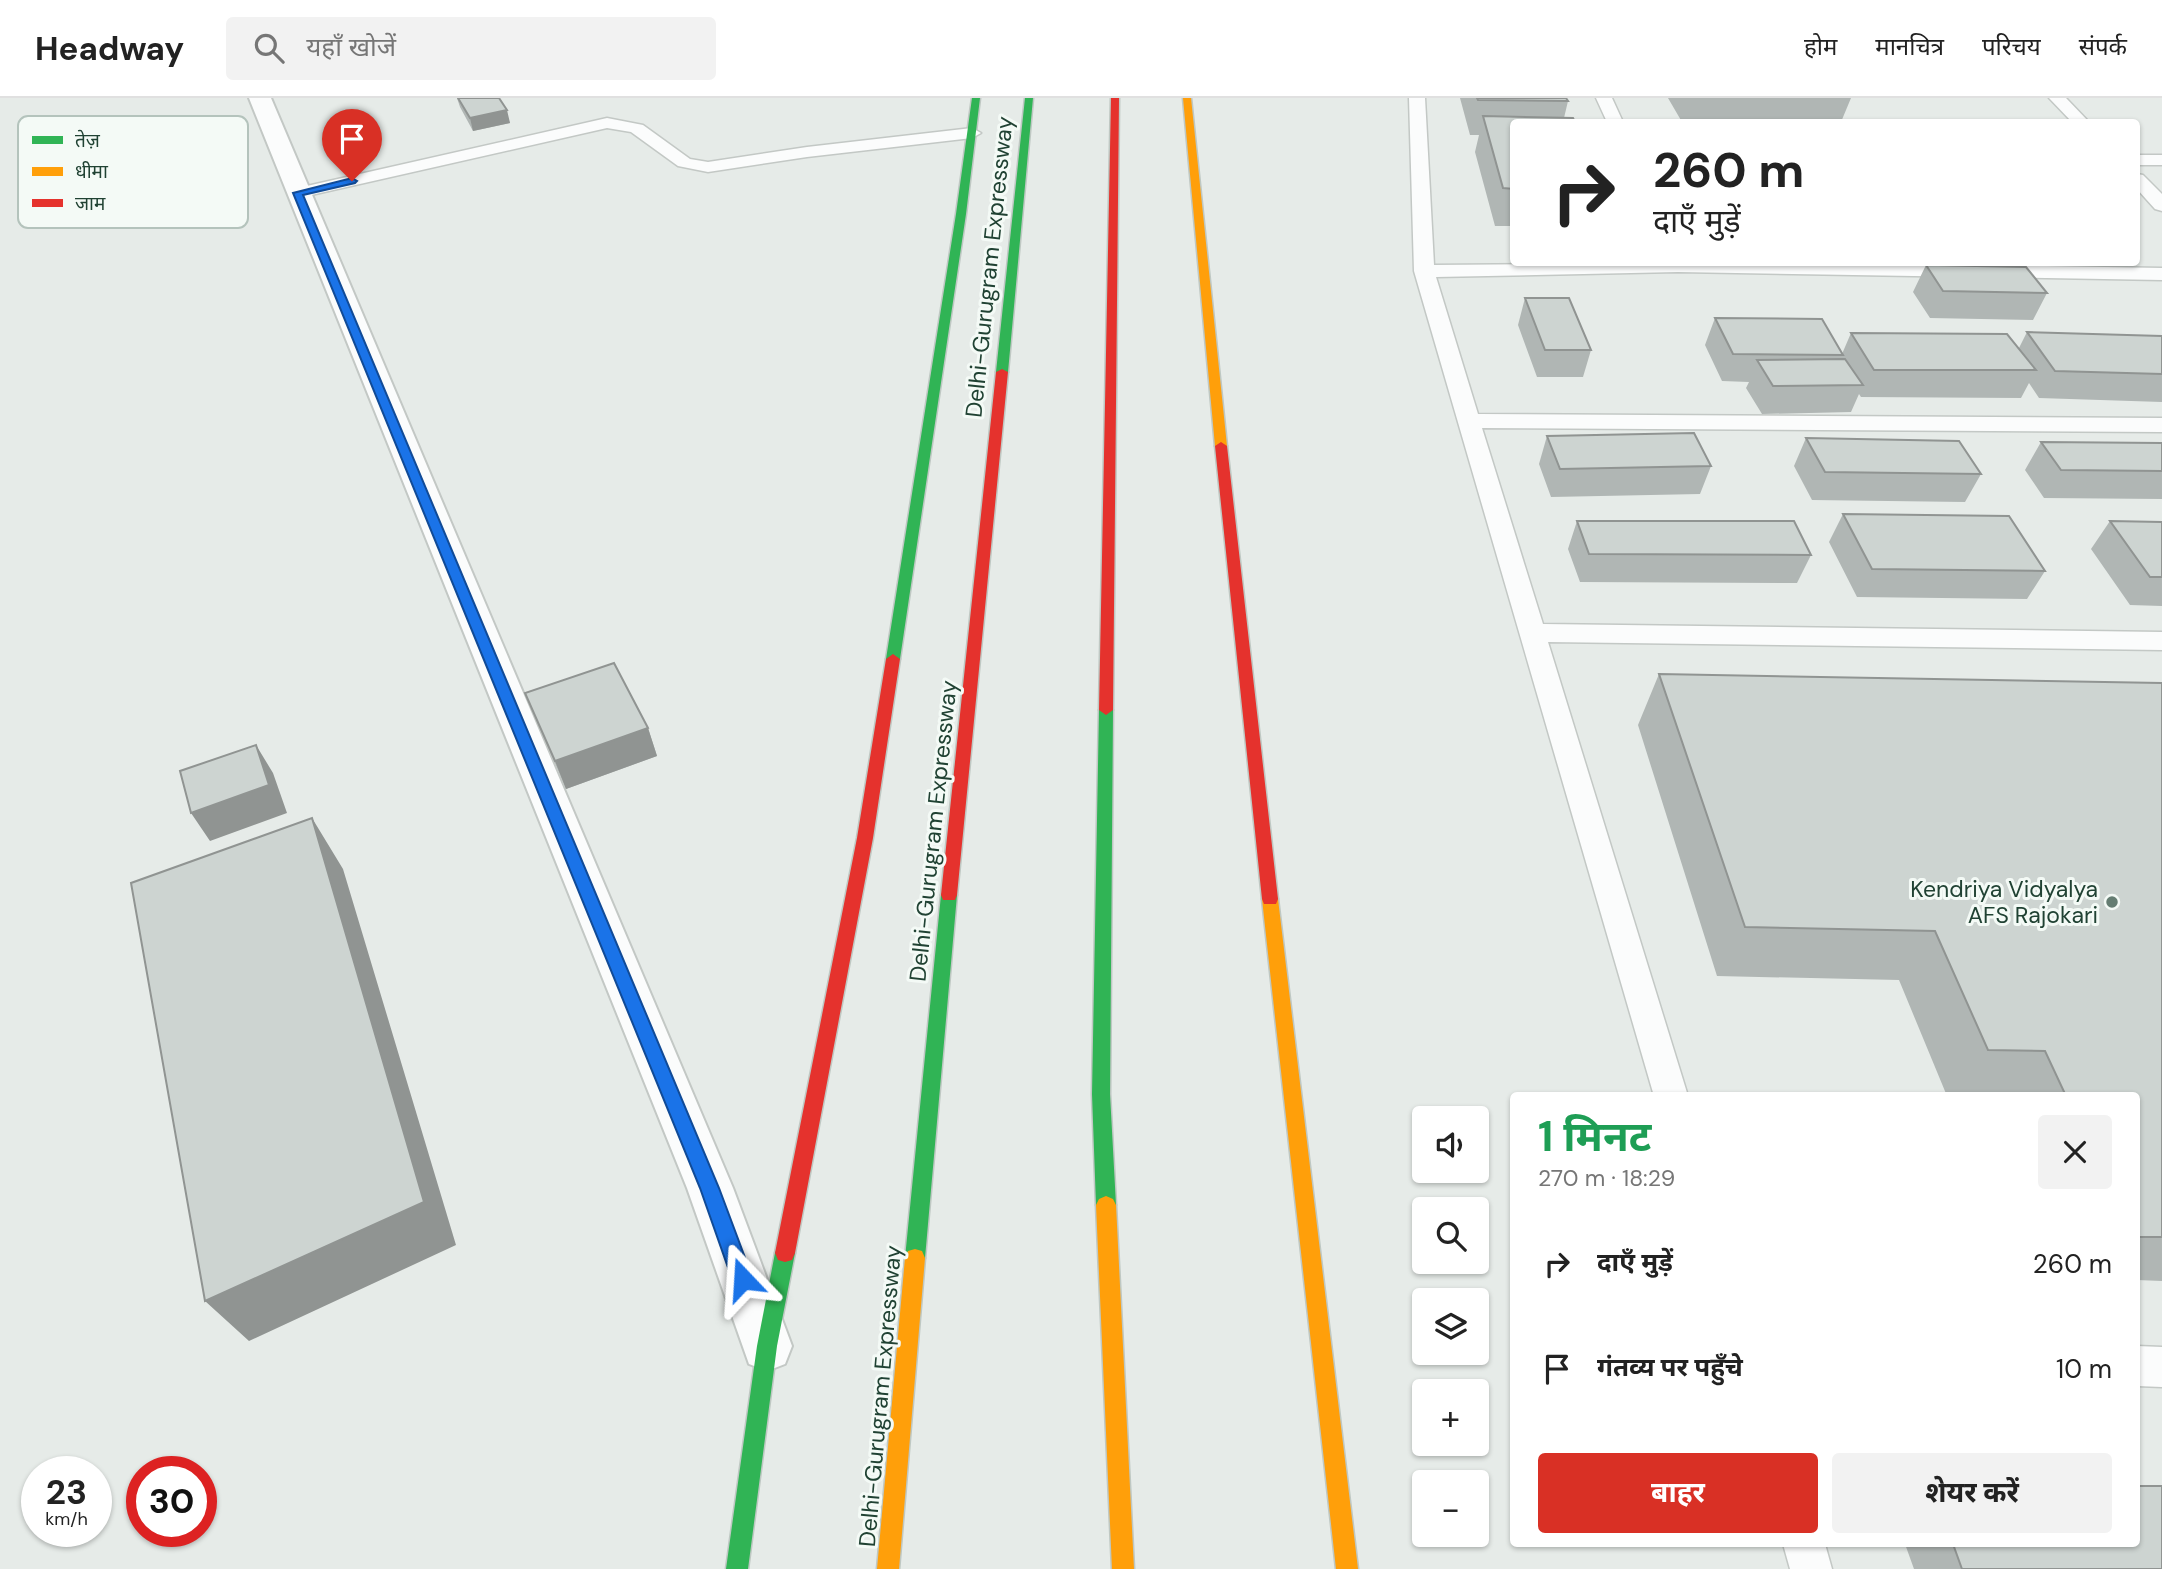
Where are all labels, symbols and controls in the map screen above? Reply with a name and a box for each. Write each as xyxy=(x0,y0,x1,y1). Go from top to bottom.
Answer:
search box xyxy=(226,17,716,80)
text: Headway xyxy=(35,27,184,70)
icon: search xyxy=(250,29,288,67)
text: यहाँ खोजें xyxy=(306,30,396,64)
text: होम xyxy=(1804,31,1837,62)
text: मानचित्र xyxy=(1875,31,1944,62)
text: परिचय xyxy=(1982,31,2041,62)
text: संपर्क xyxy=(2079,31,2127,62)
pin xyxy=(322,109,382,181)
street label: Delhi-Gurugram Expressway xyxy=(958,115,1020,419)
legend xyxy=(18,116,248,228)
icon: arrive xyxy=(333,120,371,158)
text: तेज़ xyxy=(75,128,101,153)
text: 260 m xyxy=(1653,138,1804,202)
icon: right xyxy=(1538,147,1629,238)
text: धीमा xyxy=(75,159,109,184)
text: जाम xyxy=(75,191,106,216)
text: दाएँ मुड़ें xyxy=(1653,200,1741,242)
street label: Delhi-Gurugram Expressway xyxy=(902,679,964,983)
place label: Kendriya Vidyalya AFS Rajokari xyxy=(1910,874,2098,930)
marker: Kendriya Vidyalya AFS Rajokari xyxy=(2104,894,2120,910)
map controls xyxy=(1412,1106,1489,1547)
button: sound xyxy=(1412,1106,1489,1183)
text: 1 मिनट xyxy=(1538,1109,1651,1164)
button: close xyxy=(2038,1115,2112,1189)
text: 270 m · 18:29 xyxy=(1538,1163,1675,1193)
button: search xyxy=(1412,1197,1489,1274)
position arrow xyxy=(706,1242,780,1316)
street label: Delhi-Gurugram Expressway xyxy=(852,1244,908,1548)
icon: right xyxy=(1538,1245,1576,1283)
text: दाएँ मुड़ें xyxy=(1597,1245,1673,1279)
text: 260 m xyxy=(2033,1247,2112,1281)
button: layers xyxy=(1412,1288,1489,1365)
icon: arrive xyxy=(1538,1350,1576,1388)
text: गंतव्य पर पहुँचे xyxy=(1597,1350,1743,1384)
text: 10 m xyxy=(2056,1352,2112,1386)
button: + xyxy=(1412,1379,1489,1456)
button: बाहर xyxy=(1538,1453,1818,1533)
button: शेयर करें xyxy=(1832,1453,2112,1533)
speed limit sign: 30 xyxy=(126,1456,217,1547)
text: 23 xyxy=(46,1469,87,1515)
button: − xyxy=(1412,1470,1489,1547)
text: km/h xyxy=(45,1507,88,1531)

